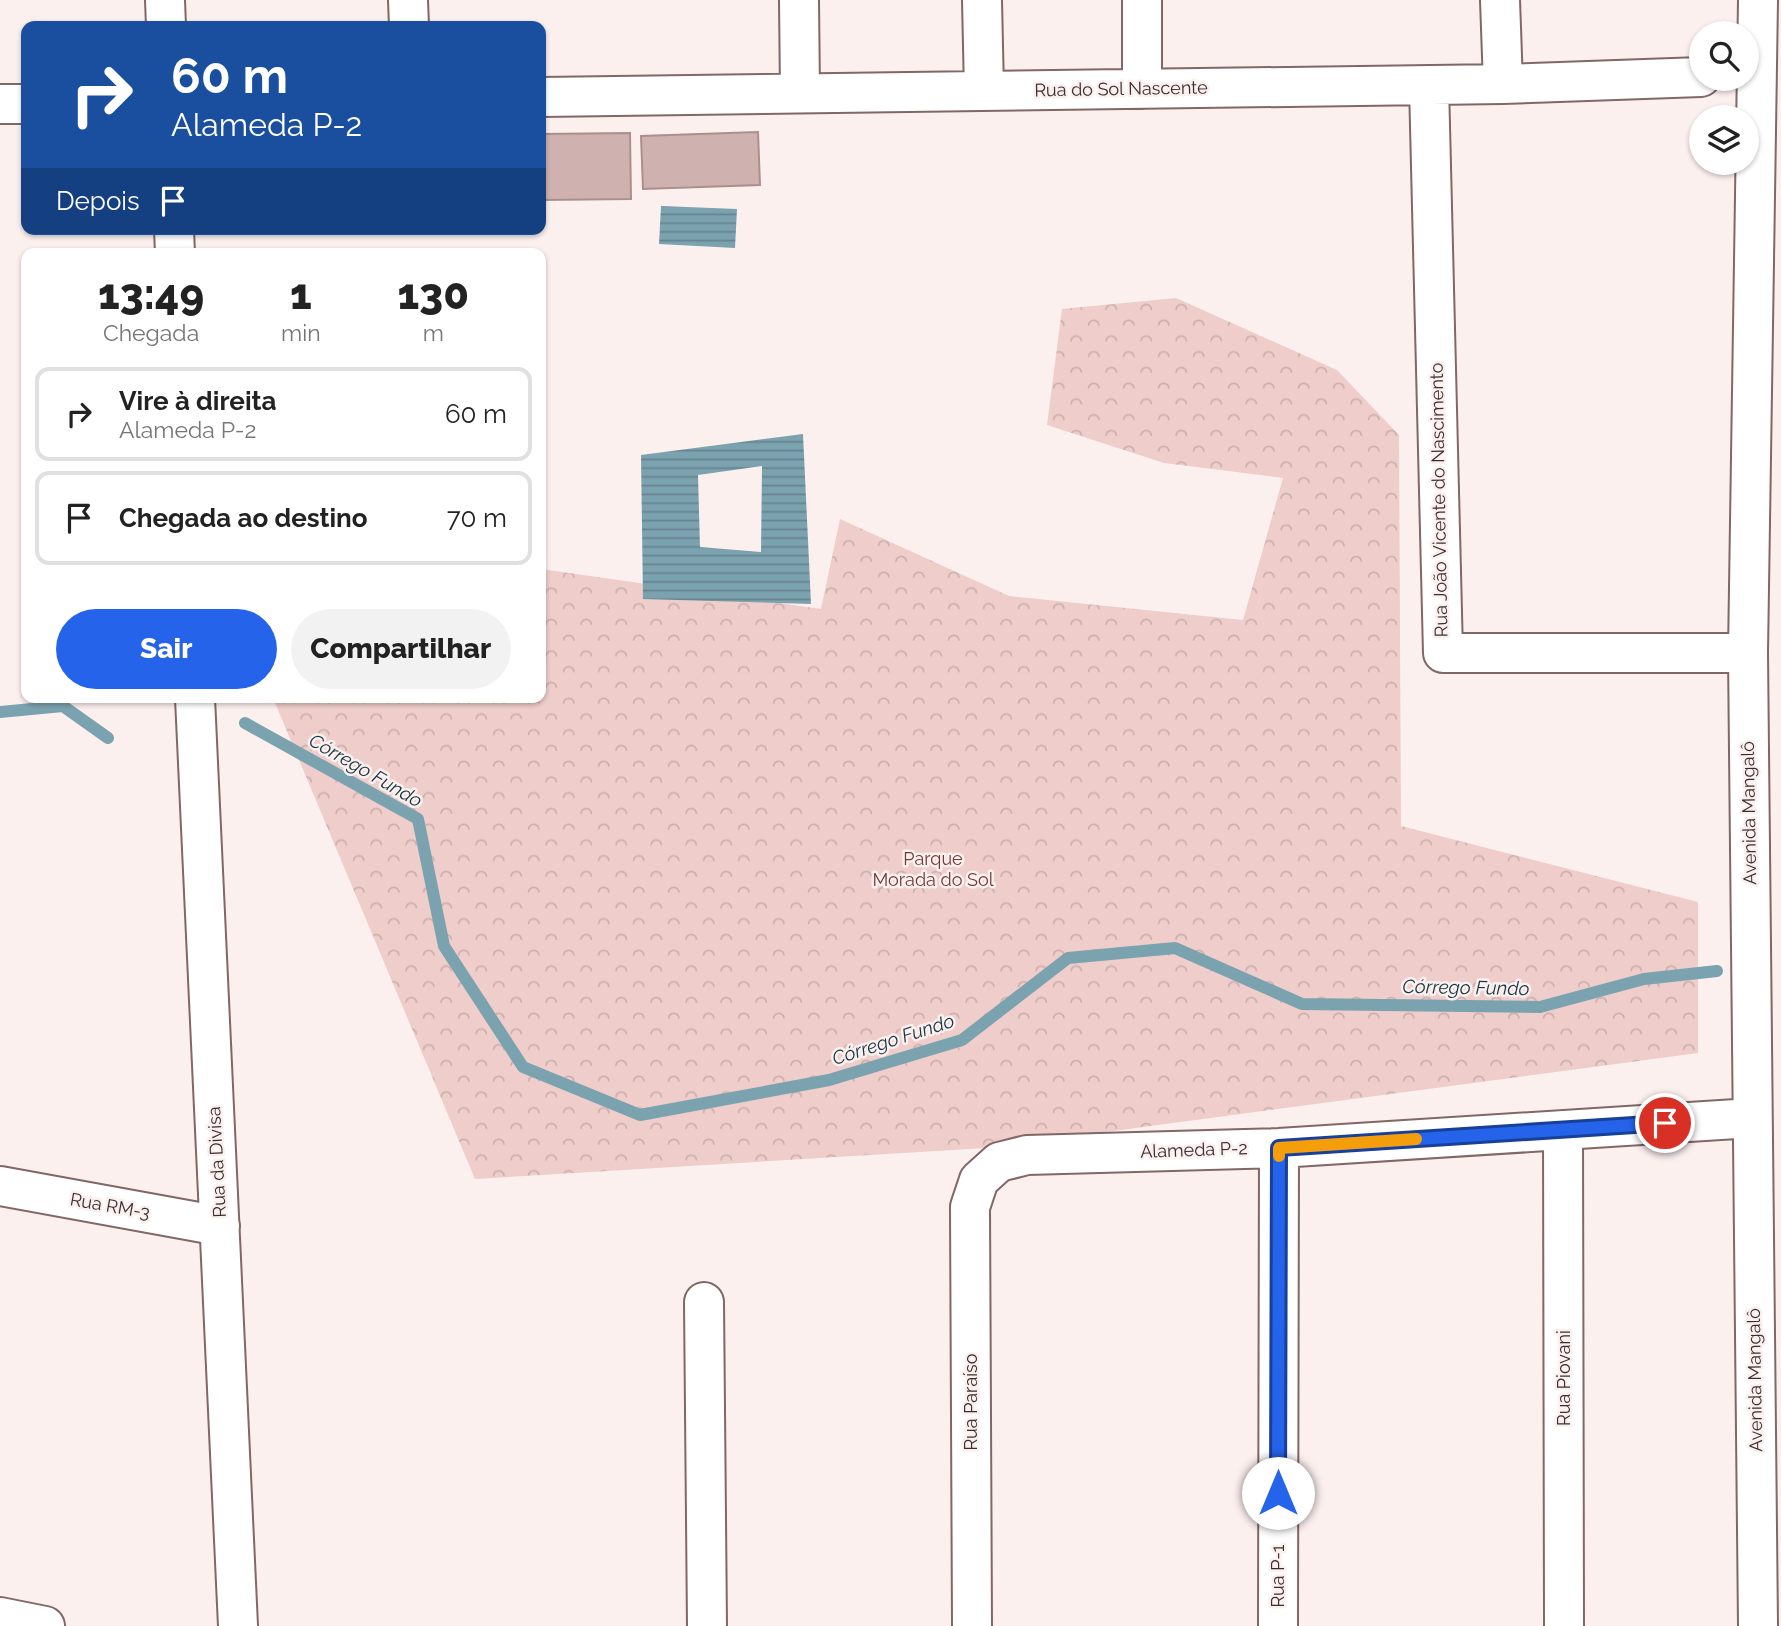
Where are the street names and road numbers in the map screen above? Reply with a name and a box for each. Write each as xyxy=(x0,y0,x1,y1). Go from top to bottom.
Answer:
street label: Rua do Sol Nascente xyxy=(1034,76,1208,101)
street label: Rua João Vicente do Nascimento xyxy=(1426,362,1451,637)
street label: Avenida Mangalô xyxy=(1737,741,1760,885)
street label: Rua da Divisa xyxy=(203,1106,230,1218)
street label: Alameda P-2 xyxy=(1140,1137,1248,1162)
street label: Rua RM-3 xyxy=(68,1188,152,1223)
street label: Avenida Mangalô xyxy=(1743,1308,1766,1452)
street label: Rua Piovani xyxy=(1553,1330,1574,1426)
street label: Rua Paraíso xyxy=(960,1353,981,1451)
street label: Rua P-1 xyxy=(1267,1544,1288,1608)

